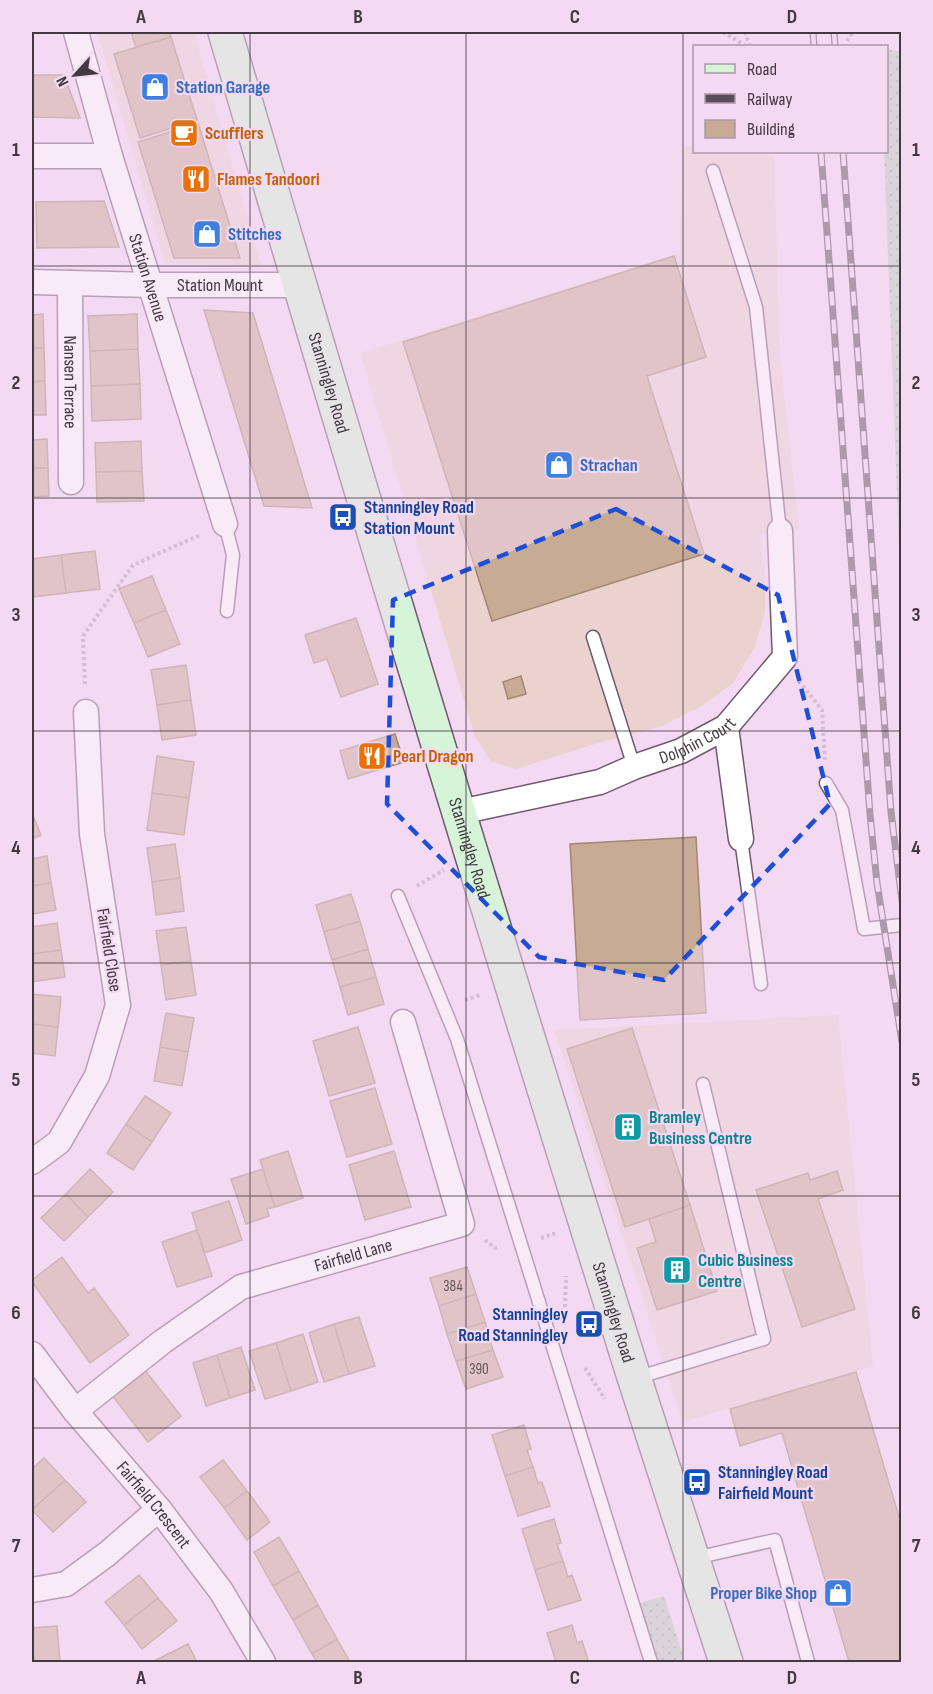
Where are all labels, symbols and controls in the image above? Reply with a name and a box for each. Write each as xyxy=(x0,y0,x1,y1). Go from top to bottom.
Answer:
text: A xyxy=(135,5,146,29)
text: B xyxy=(353,5,363,29)
text: C xyxy=(570,5,580,29)
text: D xyxy=(787,5,797,29)
north arrow xyxy=(45,45,105,105)
legend xyxy=(693,45,888,153)
text: Road xyxy=(747,59,777,80)
shop icon: Station Garage xyxy=(139,71,171,103)
text: N xyxy=(53,73,73,89)
place label: Station Garage xyxy=(176,77,270,98)
text: Railway xyxy=(747,89,792,110)
cafe icon: Scufflers xyxy=(168,117,200,149)
text: Building xyxy=(747,119,795,140)
place label: Scufflers xyxy=(205,123,264,144)
text: 1 xyxy=(12,138,20,162)
text: 1 xyxy=(912,138,920,162)
restaurant icon: Flames Tandoori xyxy=(180,163,212,195)
place label: Flames Tandoori xyxy=(217,169,320,190)
shop icon: Stitches xyxy=(191,218,223,250)
place label: Stitches xyxy=(228,224,282,245)
street label: Station Avenue xyxy=(124,231,172,324)
street label: Station Mount xyxy=(177,275,263,296)
street label: Stanningley Road xyxy=(304,330,354,436)
street label: Nansen Terrace xyxy=(60,335,81,429)
text: 2 xyxy=(12,371,20,395)
text: 2 xyxy=(912,371,920,395)
shop icon: Strachan xyxy=(543,449,575,481)
place label: Strachan xyxy=(580,455,638,476)
place label: Stanningley Road Station Mount xyxy=(364,497,474,539)
bus stop icon: Stanningley Road Station Mount xyxy=(327,501,359,533)
text: 3 xyxy=(12,603,21,627)
text: 3 xyxy=(912,603,921,627)
street label: Dolphin Court xyxy=(656,712,741,768)
restaurant icon: Pearl Dragon xyxy=(356,740,388,772)
place label: Pearl Dragon xyxy=(393,746,474,767)
street label: Stanningley Road xyxy=(444,795,495,901)
text: 4 xyxy=(11,836,21,860)
text: 4 xyxy=(911,836,921,860)
street label: Fairfield Close xyxy=(92,907,126,993)
text: 5 xyxy=(12,1068,21,1092)
text: 5 xyxy=(912,1068,921,1092)
place label: Bramley Business Centre xyxy=(649,1107,752,1149)
building icon: Bramley Business Centre xyxy=(612,1111,644,1143)
street label: Fairfield Lane xyxy=(312,1234,394,1276)
place label: Cubic Business Centre xyxy=(698,1250,793,1292)
building icon: Cubic Business Centre xyxy=(661,1254,693,1286)
street label: Stanningley Road xyxy=(588,1260,639,1365)
house number: 384 xyxy=(443,1277,463,1296)
text: 6 xyxy=(11,1301,21,1325)
text: 6 xyxy=(911,1301,921,1325)
place label: Stanningley Road Stanningley xyxy=(458,1304,569,1346)
bus stop icon: Stanningley Road Stanningley xyxy=(573,1308,605,1340)
house number: 390 xyxy=(469,1360,489,1379)
street label: Fairfield Crescent xyxy=(112,1457,196,1553)
place label: Stanningley Road Fairfield Mount xyxy=(718,1462,828,1504)
bus stop icon: Stanningley Road Fairfield Mount xyxy=(681,1466,713,1498)
text: 7 xyxy=(12,1534,21,1558)
text: 7 xyxy=(912,1534,921,1558)
shop icon: Proper Bike Shop xyxy=(822,1577,854,1609)
place label: Proper Bike Shop xyxy=(710,1583,817,1604)
text: A xyxy=(135,1666,146,1690)
text: B xyxy=(353,1666,363,1690)
text: C xyxy=(570,1666,580,1690)
text: D xyxy=(787,1666,797,1690)

